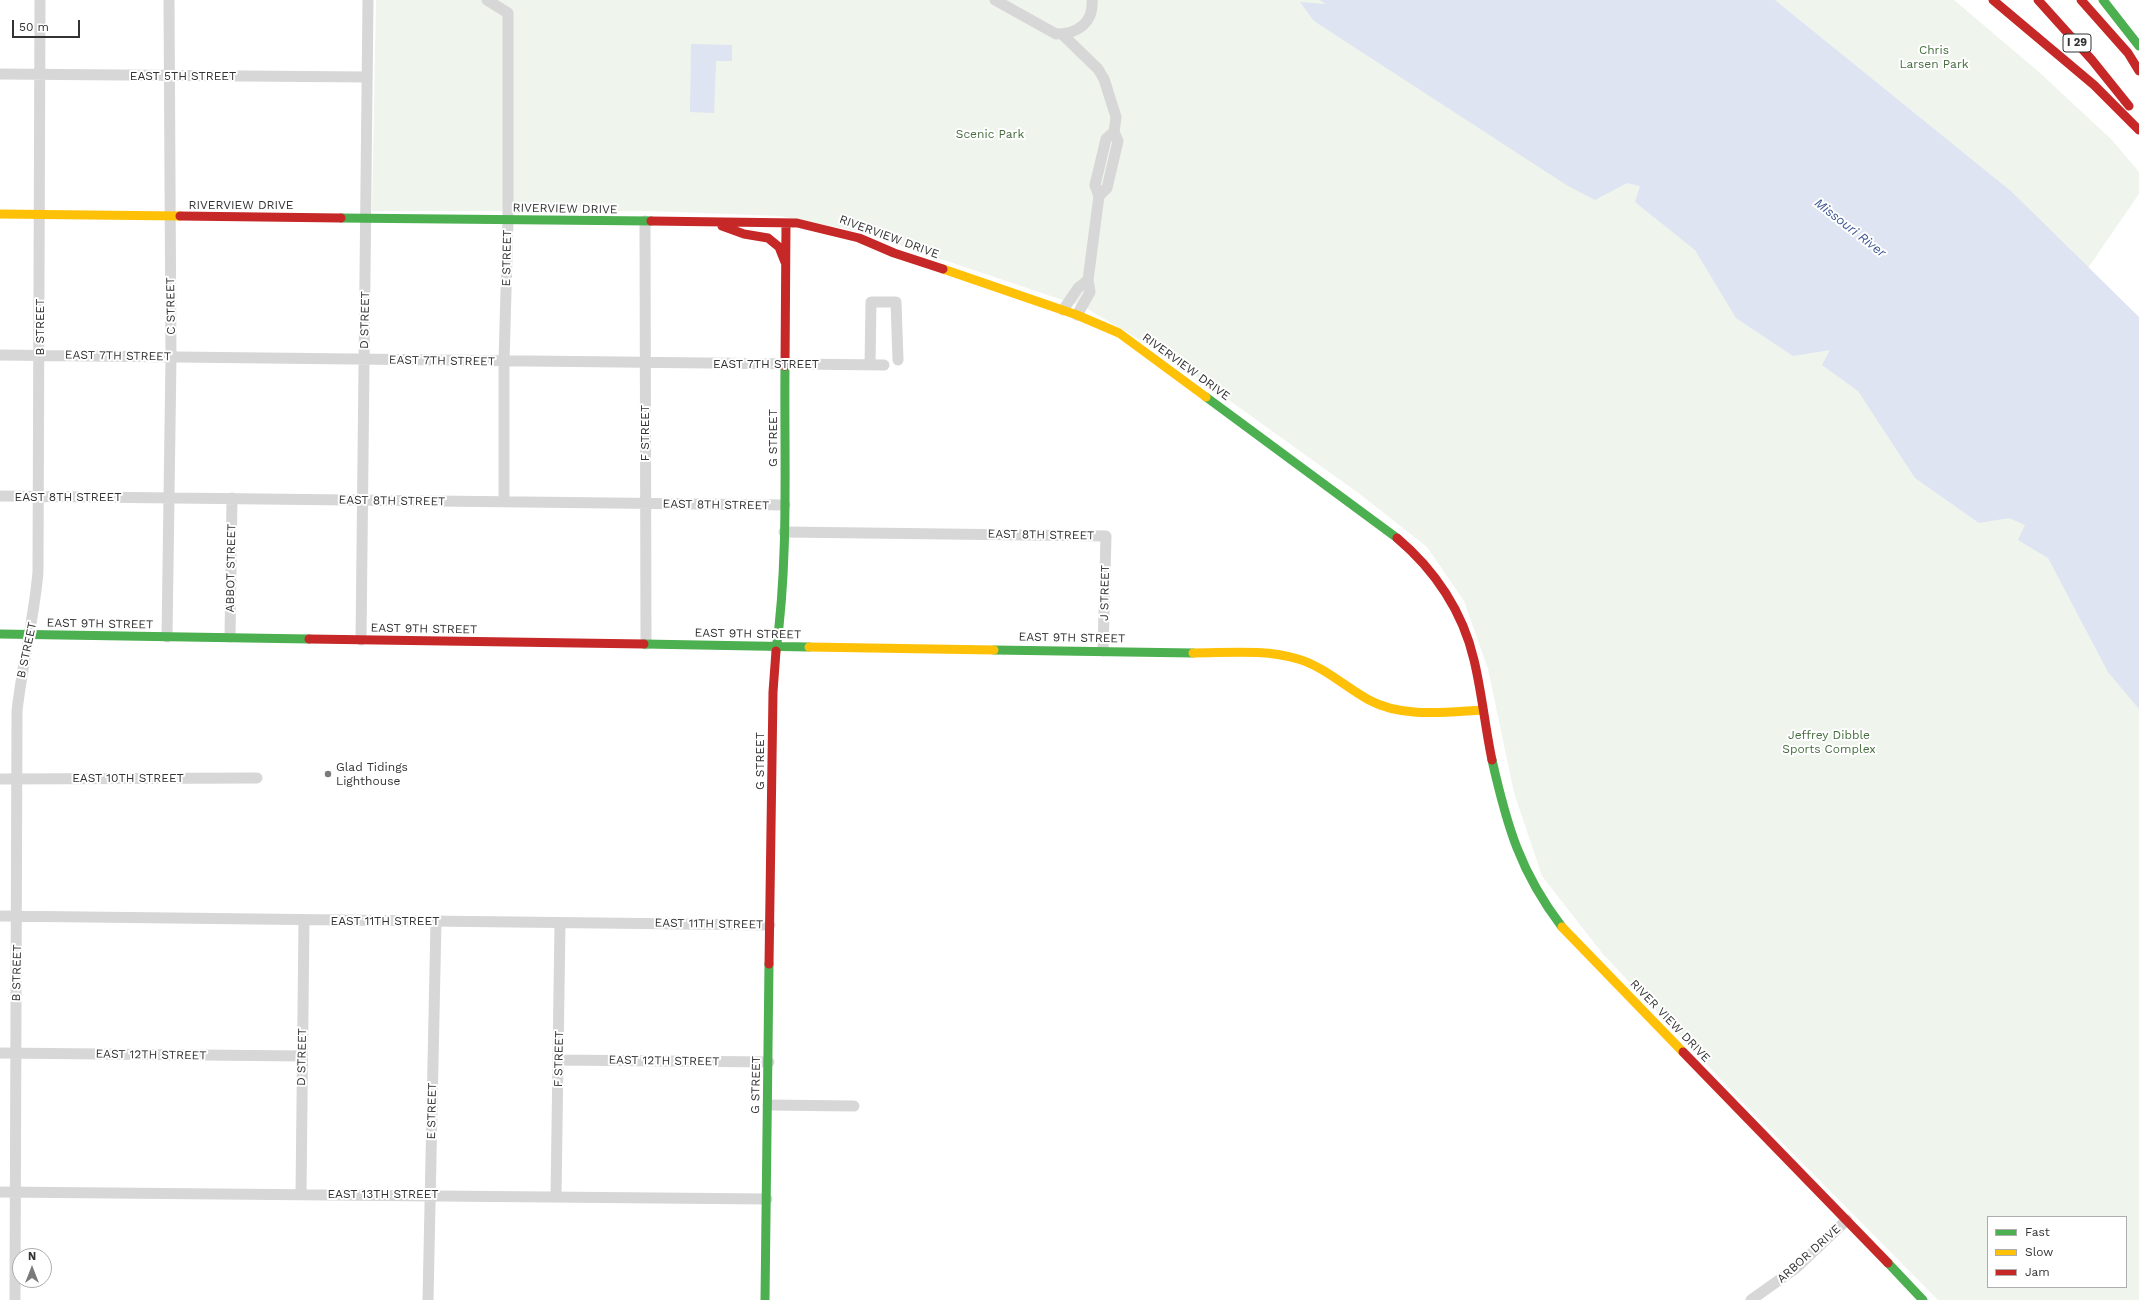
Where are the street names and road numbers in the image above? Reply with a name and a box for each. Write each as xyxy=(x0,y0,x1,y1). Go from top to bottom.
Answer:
road number: I 29 xyxy=(2063,34,2091,52)
street label: EAST 5TH STREET xyxy=(130,69,236,83)
street label: RIVERVIEW DRIVE xyxy=(189,198,293,212)
street label: RIVERVIEW DRIVE xyxy=(512,201,618,217)
street label: RIVERVIEW DRIVE xyxy=(837,212,941,262)
street label: E STREET xyxy=(499,229,515,287)
street label: C STREET xyxy=(163,277,179,335)
street label: D STREET xyxy=(357,291,373,349)
street label: B STREET xyxy=(33,298,47,356)
street label: RIVERVIEW DRIVE xyxy=(1139,330,1233,404)
street label: EAST 7TH STREET xyxy=(65,348,171,364)
street label: EAST 7TH STREET xyxy=(389,353,495,369)
street label: EAST 7TH STREET xyxy=(713,357,819,371)
street label: F STREET xyxy=(638,405,652,461)
street label: G STREET xyxy=(766,409,780,467)
street label: EAST 8TH STREET xyxy=(15,490,121,504)
street label: EAST 8TH STREET xyxy=(338,493,446,509)
street label: EAST 8TH STREET xyxy=(662,497,770,513)
street label: ABBOT STREET xyxy=(223,523,239,613)
street label: EAST 8TH STREET xyxy=(987,527,1095,543)
street label: J STREET xyxy=(1097,565,1113,621)
street label: EAST 9TH STREET xyxy=(47,616,153,632)
street label: B STREET xyxy=(14,621,40,679)
street label: EAST 9TH STREET xyxy=(371,621,477,637)
street label: EAST 9TH STREET xyxy=(695,626,801,642)
street label: EAST 9TH STREET xyxy=(1019,630,1125,646)
street label: G STREET xyxy=(753,732,767,790)
street label: EAST 10TH STREET xyxy=(72,771,184,785)
street label: EAST 11TH STREET xyxy=(331,914,439,928)
street label: EAST 11TH STREET xyxy=(654,916,764,932)
street label: B STREET xyxy=(9,944,25,1002)
street label: RIVER VIEW DRIVE xyxy=(1627,977,1713,1065)
street label: D STREET xyxy=(294,1028,310,1086)
street label: F STREET xyxy=(551,1031,567,1087)
street label: EAST 12TH STREET xyxy=(95,1047,207,1063)
street label: EAST 12TH STREET xyxy=(608,1053,720,1069)
street label: G STREET xyxy=(748,1056,764,1114)
street label: E STREET xyxy=(424,1082,440,1140)
street label: EAST 13TH STREET xyxy=(327,1187,439,1201)
street label: ARBOR DRIVE xyxy=(1774,1222,1844,1286)

